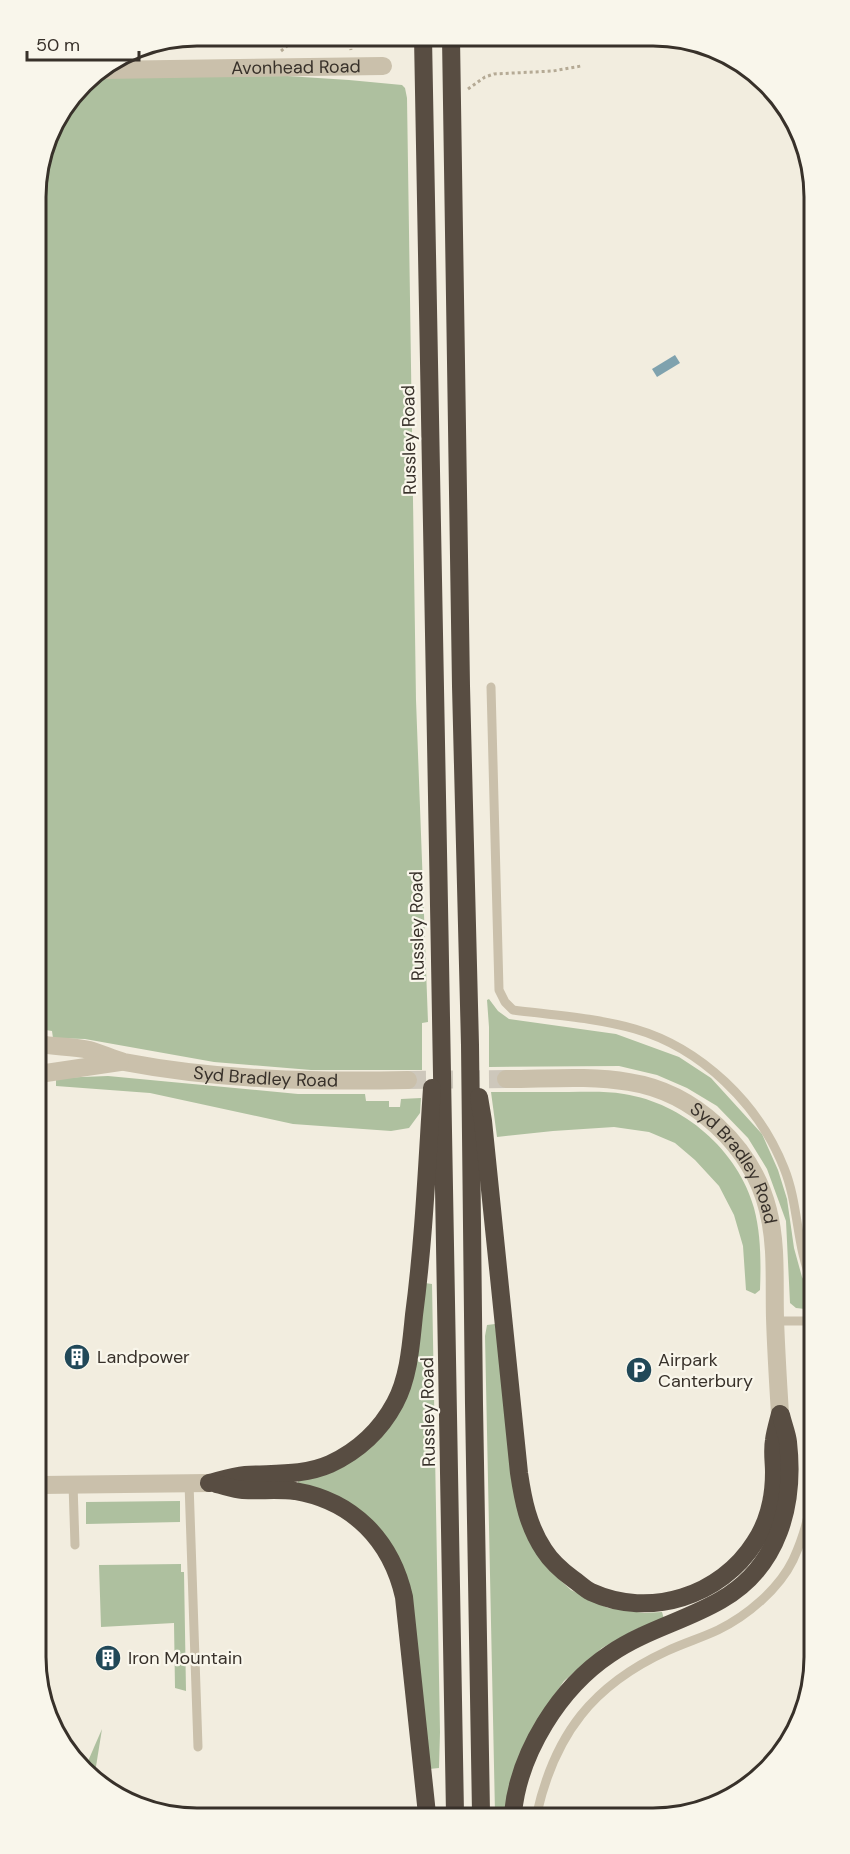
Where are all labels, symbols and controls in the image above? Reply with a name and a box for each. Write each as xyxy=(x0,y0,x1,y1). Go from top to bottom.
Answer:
scale bar xyxy=(27,24,140,62)
text: 50 m xyxy=(36,33,80,57)
street label: Avonhead Road xyxy=(231,54,361,80)
street label: Russley Road xyxy=(396,385,422,495)
street label: Russley Road xyxy=(404,871,430,981)
street label: Syd Bradley Road xyxy=(192,1061,338,1093)
street label: Syd Bradley Road xyxy=(685,1097,783,1226)
building icon: Landpower xyxy=(62,1342,92,1372)
place label: Landpower xyxy=(97,1345,190,1369)
place label: Airpark Canterbury xyxy=(658,1348,753,1393)
parking icon: Airpark Canterbury xyxy=(624,1355,654,1385)
street label: Russley Road xyxy=(415,1357,441,1467)
building icon: Iron Mountain xyxy=(93,1643,123,1673)
place label: Iron Mountain xyxy=(128,1646,242,1670)

